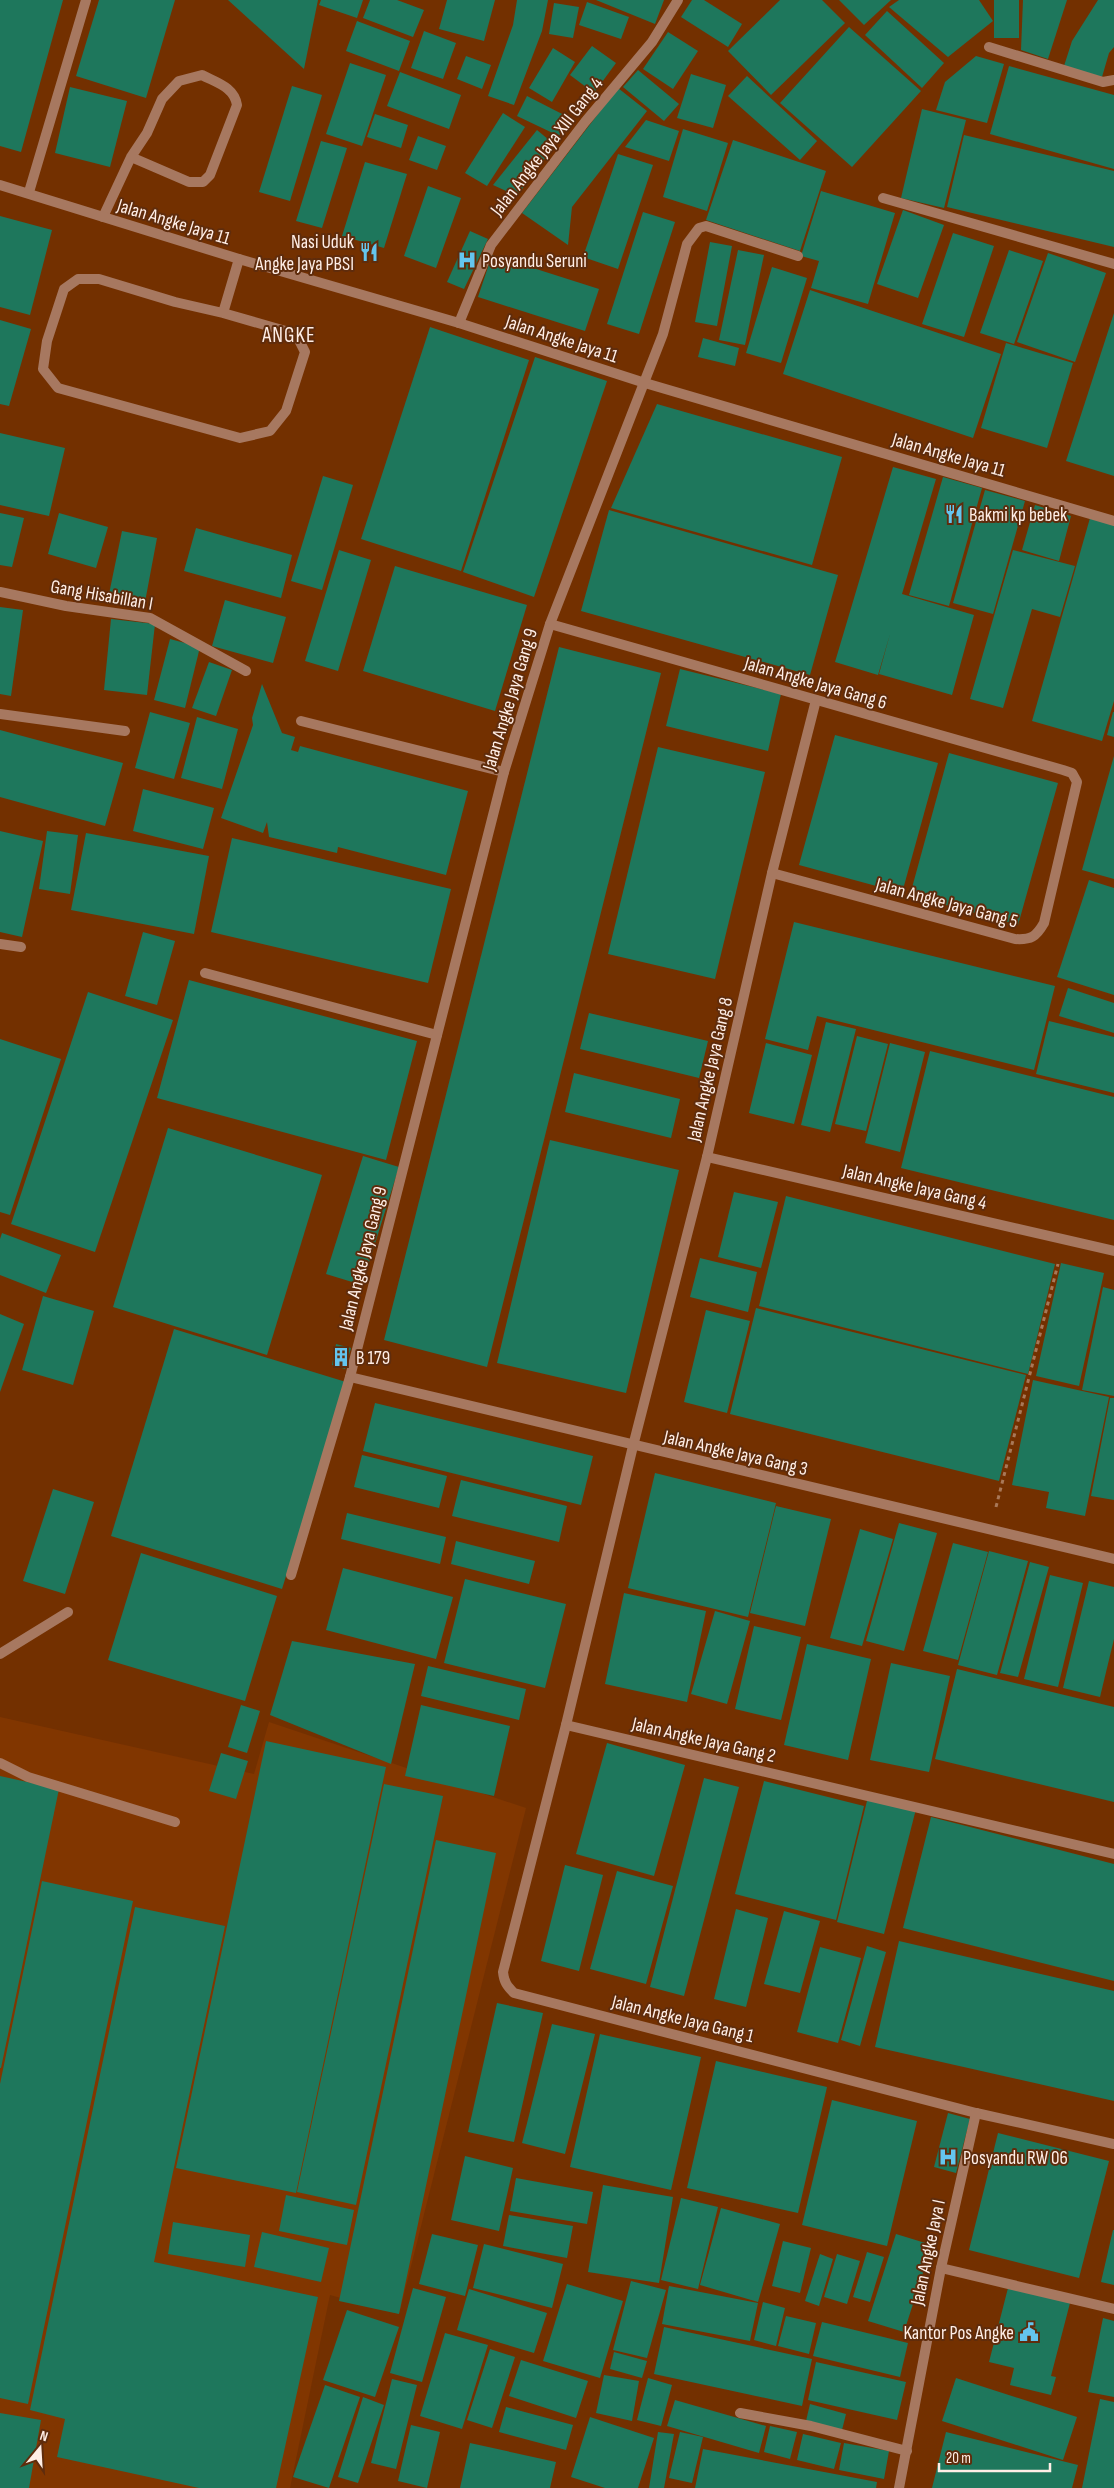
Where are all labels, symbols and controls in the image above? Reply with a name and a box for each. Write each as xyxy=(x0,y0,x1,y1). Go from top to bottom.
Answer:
street label: Jalan Angke Jaya XIII Gang 4 xyxy=(485,73,608,222)
street label: Jalan Angke Jaya 11 xyxy=(113,194,233,251)
place label: Nasi Uduk Angke Jaya PBSI xyxy=(254,231,355,276)
restaurant icon: Nasi Uduk Angke Jaya PBSI xyxy=(358,241,380,263)
hospital icon: Posyandu Seruni xyxy=(456,249,478,271)
place label: Posyandu Seruni xyxy=(482,250,587,273)
street label: Jalan Angke Jaya 11 xyxy=(501,310,621,369)
district label: ANGKE xyxy=(261,323,316,348)
street label: Jalan Angke Jaya 11 xyxy=(888,428,1008,483)
restaurant icon: Bakmi kp bebek xyxy=(943,503,965,525)
place label: Bakmi kp bebek xyxy=(969,504,1068,527)
street label: Gang Hisabillan I xyxy=(49,575,155,616)
street label: Jalan Angke Jaya Gang 9 xyxy=(478,626,543,774)
street label: Jalan Angke Jaya Gang 6 xyxy=(741,652,890,715)
street label: Jalan Angke Jaya Gang 5 xyxy=(872,873,1020,934)
street label: Jalan Angke Jaya Gang 8 xyxy=(682,995,738,1145)
street label: Jalan Angke Jaya Gang 4 xyxy=(840,1160,989,1215)
street label: Jalan Angke Jaya Gang 9 xyxy=(334,1184,392,1334)
building icon: B 179 xyxy=(330,1346,352,1368)
place label: B 179 xyxy=(356,1347,390,1370)
street label: Jalan Angke Jaya Gang 3 xyxy=(661,1426,810,1481)
street label: Jalan Angke Jaya Gang 2 xyxy=(629,1713,778,1768)
street label: Jalan Angke Jaya Gang 1 xyxy=(608,1990,756,2048)
hospital icon: Posyandu RW 06 xyxy=(937,2146,959,2168)
place label: Posyandu RW 06 xyxy=(963,2147,1068,2170)
street label: Jalan Angke Jaya I xyxy=(906,2197,951,2308)
public building icon: Kantor Pos Angke xyxy=(1018,2321,1040,2343)
place label: Kantor Pos Angke xyxy=(903,2322,1014,2345)
north arrow xyxy=(15,2423,65,2473)
text: N xyxy=(38,2427,50,2445)
scale bar xyxy=(939,2440,1050,2472)
text: 20 m xyxy=(946,2449,971,2468)

